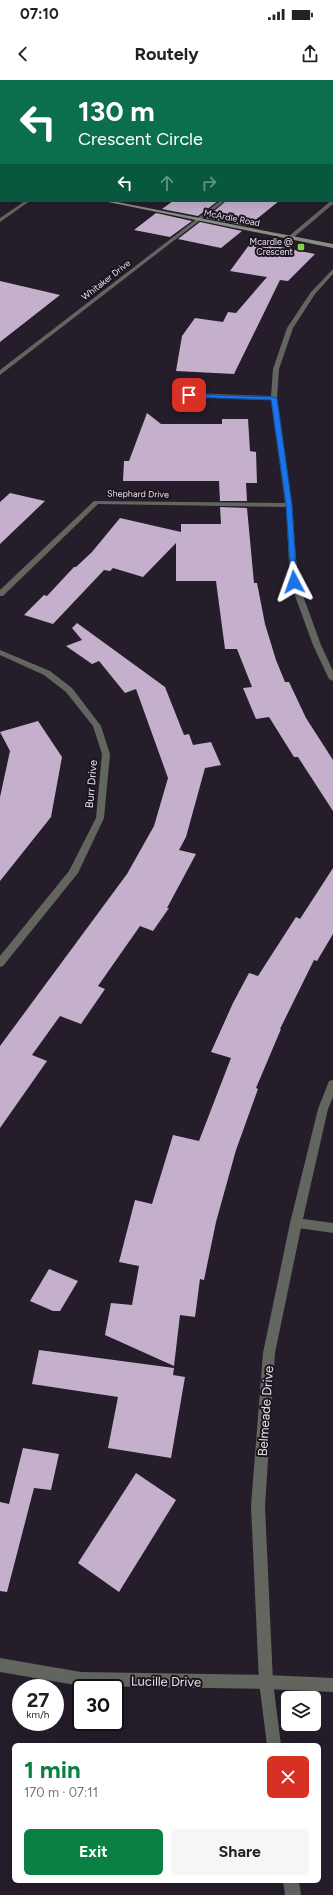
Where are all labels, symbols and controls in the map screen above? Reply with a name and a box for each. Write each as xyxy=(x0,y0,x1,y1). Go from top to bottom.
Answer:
text: 07:10 xyxy=(20,5,59,23)
icon: back xyxy=(12,43,34,65)
text: Routely xyxy=(134,43,199,65)
icon: share xyxy=(299,43,321,65)
text: 130 m xyxy=(78,94,155,128)
icon: left xyxy=(12,96,64,148)
text: Crescent Circle xyxy=(78,128,203,150)
icon: left xyxy=(114,172,136,194)
icon: ahead xyxy=(156,172,178,194)
icon: right xyxy=(198,172,220,194)
street label: McArdle Road xyxy=(203,207,261,228)
place label: Mcardle @ Crescent xyxy=(250,236,294,257)
marker: Mcardle @ Crescent xyxy=(296,242,306,252)
street label: Whitaker Drive xyxy=(79,257,132,302)
pin xyxy=(172,378,206,412)
icon: arrive xyxy=(178,384,200,406)
street label: Shephard Drive xyxy=(107,487,169,500)
position arrow xyxy=(273,561,315,603)
street label: Burr Drive xyxy=(83,759,100,809)
street label: Belmeade Drive xyxy=(255,1365,276,1457)
street label: Lucille Drive xyxy=(131,1673,201,1690)
speed limit sign: 30 xyxy=(72,1679,124,1731)
text: 27 xyxy=(27,1688,49,1712)
map controls xyxy=(281,1691,321,1731)
button: layers xyxy=(281,1691,321,1731)
text: km/h xyxy=(27,1708,49,1721)
text: 1 min xyxy=(24,1755,81,1784)
button: close xyxy=(267,1756,309,1798)
text: 170 m · 07:11 xyxy=(24,1785,98,1800)
button: Exit xyxy=(24,1829,163,1875)
button: Share xyxy=(171,1829,309,1875)

